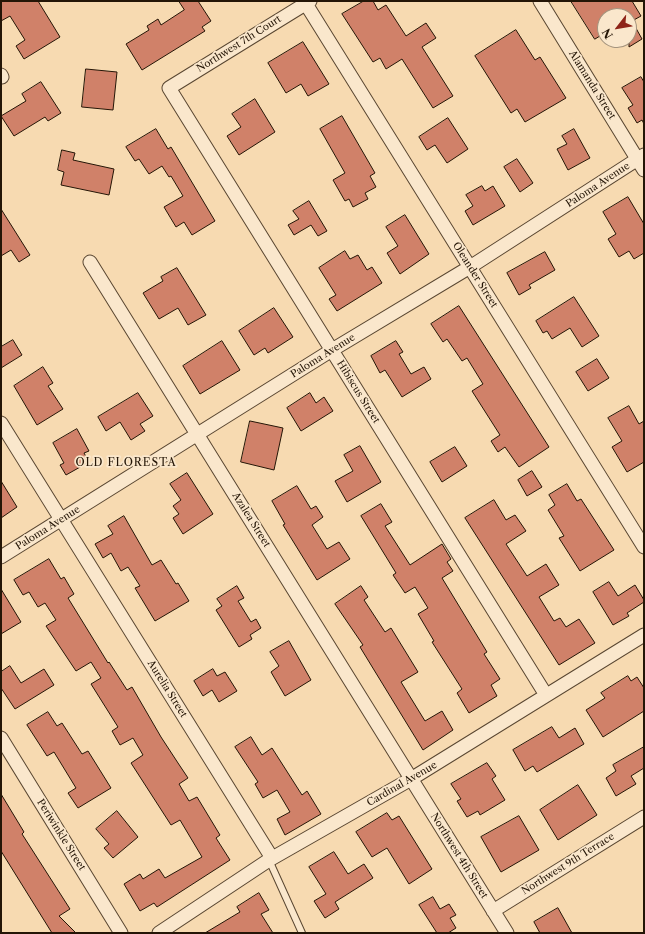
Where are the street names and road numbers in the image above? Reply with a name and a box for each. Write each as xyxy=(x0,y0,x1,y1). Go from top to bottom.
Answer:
street label: Northwest 7th Court xyxy=(195,13,283,75)
street label: Alamanda Street xyxy=(566,48,618,122)
street label: Paloma Avenue xyxy=(564,160,632,210)
street label: Oleander Street xyxy=(450,240,500,310)
street label: Paloma Avenue xyxy=(289,331,357,381)
street label: Hibiscus Street xyxy=(334,358,382,426)
street label: Azalea Street xyxy=(229,490,273,550)
street label: Paloma Avenue xyxy=(14,503,82,553)
street label: Aurelia Street xyxy=(145,658,189,720)
street label: Cardinal Avenue xyxy=(365,759,439,809)
street label: Periwinkle Street xyxy=(34,797,88,873)
street label: Northwest 4th Street xyxy=(428,811,490,901)
street label: Northwest 9th Terrace xyxy=(519,831,617,897)

